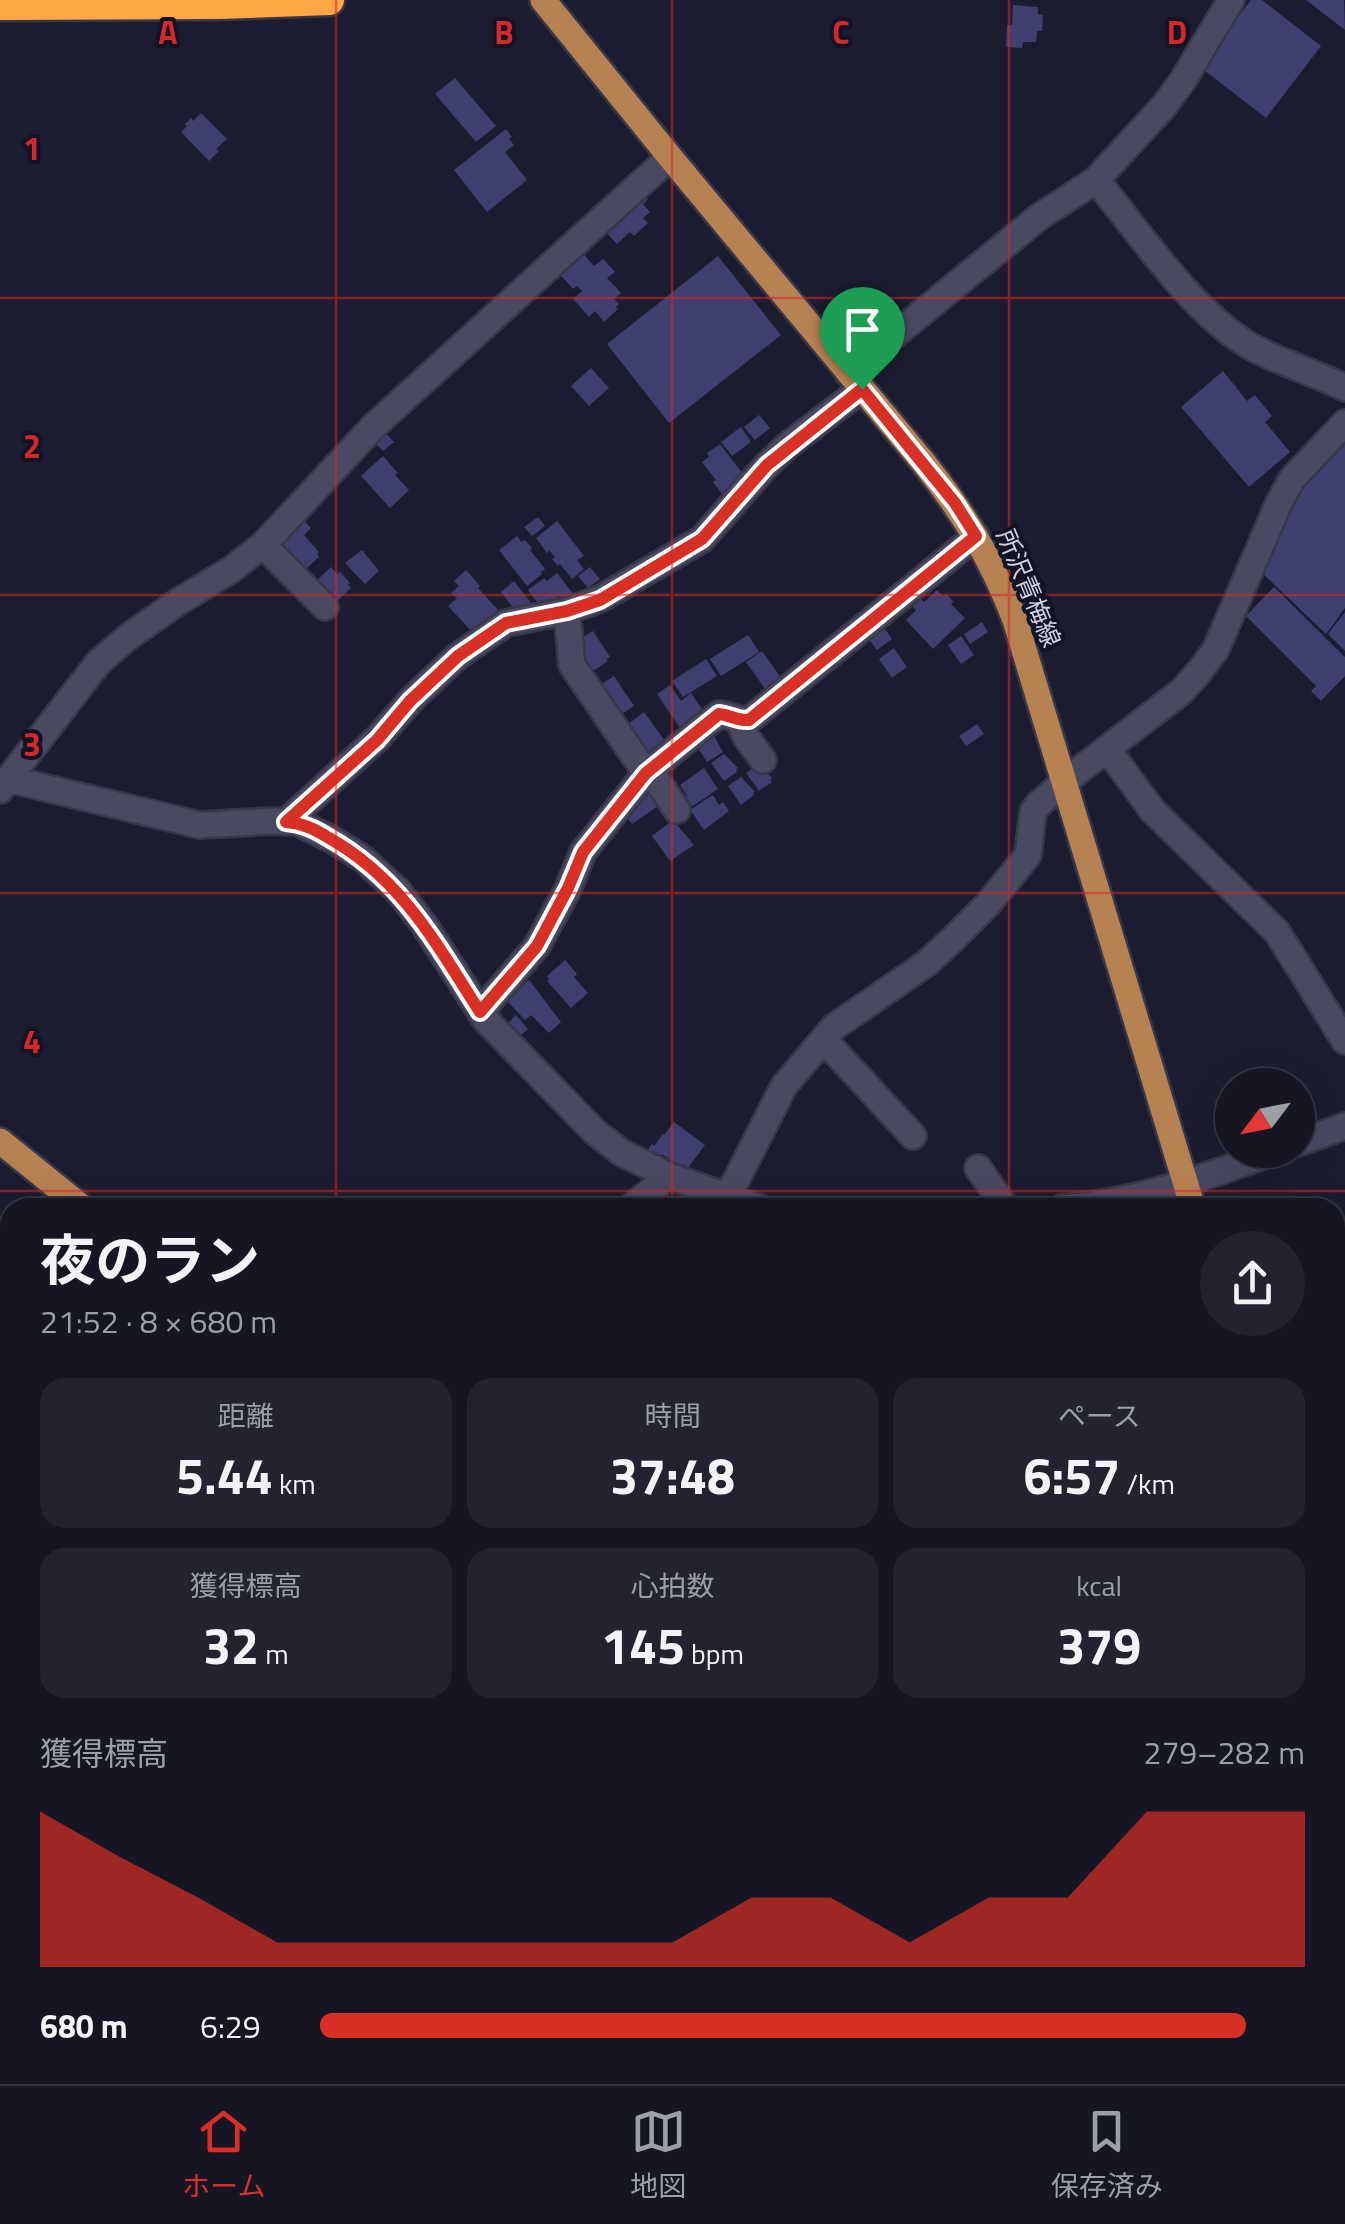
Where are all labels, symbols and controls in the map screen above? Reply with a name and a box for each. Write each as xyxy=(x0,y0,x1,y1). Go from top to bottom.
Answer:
text: A xyxy=(158,8,178,56)
text: B xyxy=(494,8,514,56)
text: C xyxy=(832,8,850,56)
text: D xyxy=(1167,8,1187,56)
text: 1 xyxy=(23,124,41,172)
pin xyxy=(820,287,905,390)
icon: arrive xyxy=(835,302,890,357)
text: 2 xyxy=(23,422,41,470)
street label: 所沢青梅線 xyxy=(987,523,1071,653)
text: 3 xyxy=(23,720,41,768)
text: 4 xyxy=(23,1017,41,1065)
north arrow xyxy=(1215,1068,1315,1168)
map controls xyxy=(1215,1068,1315,1168)
text: 夜のラン xyxy=(40,1218,260,1301)
button: share xyxy=(1200,1231,1305,1336)
text: 21:52 · 8 × 680 m xyxy=(40,1297,277,1345)
text: 距離 xyxy=(218,1394,274,1437)
text: 時間 xyxy=(644,1394,701,1437)
text: ペース xyxy=(1058,1394,1140,1437)
text: 5.44 xyxy=(176,1437,273,1513)
text: 37:48 xyxy=(610,1437,735,1513)
text: 6:57 xyxy=(1023,1437,1120,1513)
text: km xyxy=(273,1462,316,1505)
text: /km xyxy=(1120,1462,1175,1505)
text: 獲得標高 xyxy=(190,1564,302,1607)
text: 心拍数 xyxy=(630,1564,715,1607)
text: kcal xyxy=(1076,1564,1122,1607)
text: 32 xyxy=(203,1607,259,1683)
text: 145 xyxy=(601,1607,685,1683)
text: 379 xyxy=(1057,1607,1141,1683)
text: m xyxy=(259,1632,289,1675)
text: bpm xyxy=(685,1632,744,1675)
text: 279–282 m xyxy=(1143,1728,1305,1776)
text: 獲得標高 xyxy=(40,1729,168,1777)
text: 680 m xyxy=(40,2002,128,2050)
text: 6:29 xyxy=(200,2002,261,2050)
tab: ホーム xyxy=(182,2104,265,2207)
tab: 地図 xyxy=(630,2104,686,2207)
tab: 保存済み xyxy=(1051,2104,1163,2207)

